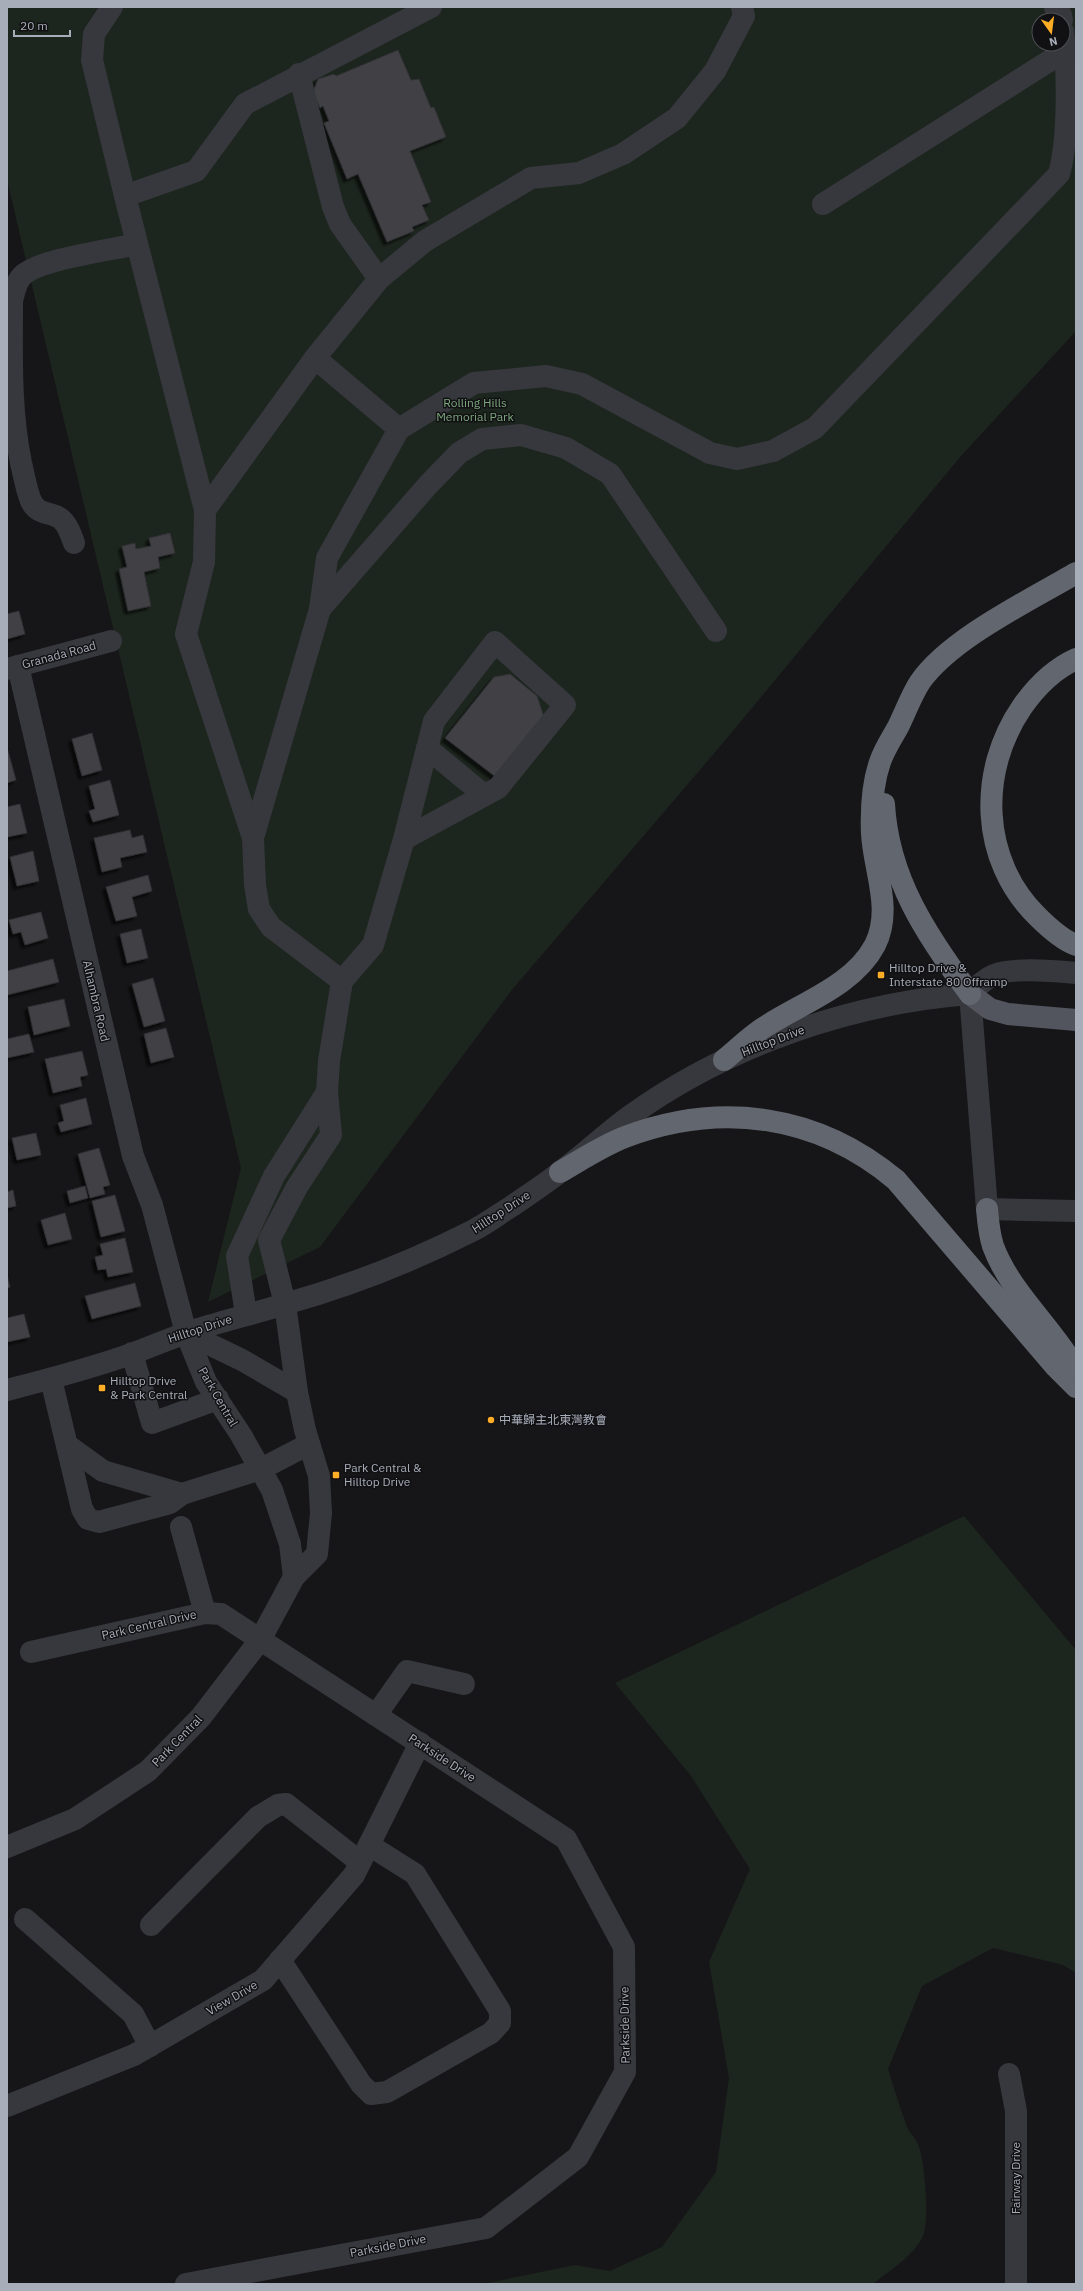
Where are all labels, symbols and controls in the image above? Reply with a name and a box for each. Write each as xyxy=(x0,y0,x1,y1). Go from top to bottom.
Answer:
scale bar xyxy=(14,12,70,38)
north arrow xyxy=(1031,12,1071,52)
text: 20 m xyxy=(20,18,48,33)
text: N xyxy=(1048,34,1059,49)
park label: Rolling Hills Memorial Park xyxy=(436,395,515,424)
street label: Granada Road xyxy=(20,637,98,672)
street label: Alhambra Road xyxy=(80,959,113,1043)
place label: Hilltop Drive & Interstate 80 Offramp xyxy=(889,960,1007,989)
marker: Hilltop Drive & Interstate 80 Offramp xyxy=(876,970,886,980)
street label: Hilltop Drive xyxy=(739,1021,807,1059)
street label: Hilltop Drive xyxy=(469,1187,533,1236)
street label: Hilltop Drive xyxy=(166,1311,234,1346)
street label: Park Central xyxy=(195,1364,241,1429)
place label: Hilltop Drive & Park Central xyxy=(110,1373,187,1402)
marker: Hilltop Drive & Park Central xyxy=(97,1383,107,1393)
place label: 中華歸主北東灣教會 xyxy=(499,1412,607,1427)
marker: 中華歸主北東灣教會 xyxy=(486,1415,496,1425)
place label: Park Central & Hilltop Drive xyxy=(344,1460,422,1489)
marker: Park Central & Hilltop Drive xyxy=(331,1470,341,1480)
street label: Park Central Drive xyxy=(100,1606,198,1643)
street label: Park Central xyxy=(148,1712,205,1770)
street label: Parkside Drive xyxy=(406,1730,479,1785)
street label: View Drive xyxy=(203,1977,260,2018)
street label: Parkside Drive xyxy=(616,1986,633,2064)
street label: Fairway Drive xyxy=(1008,2141,1023,2214)
street label: Parkside Drive xyxy=(349,2231,428,2260)

